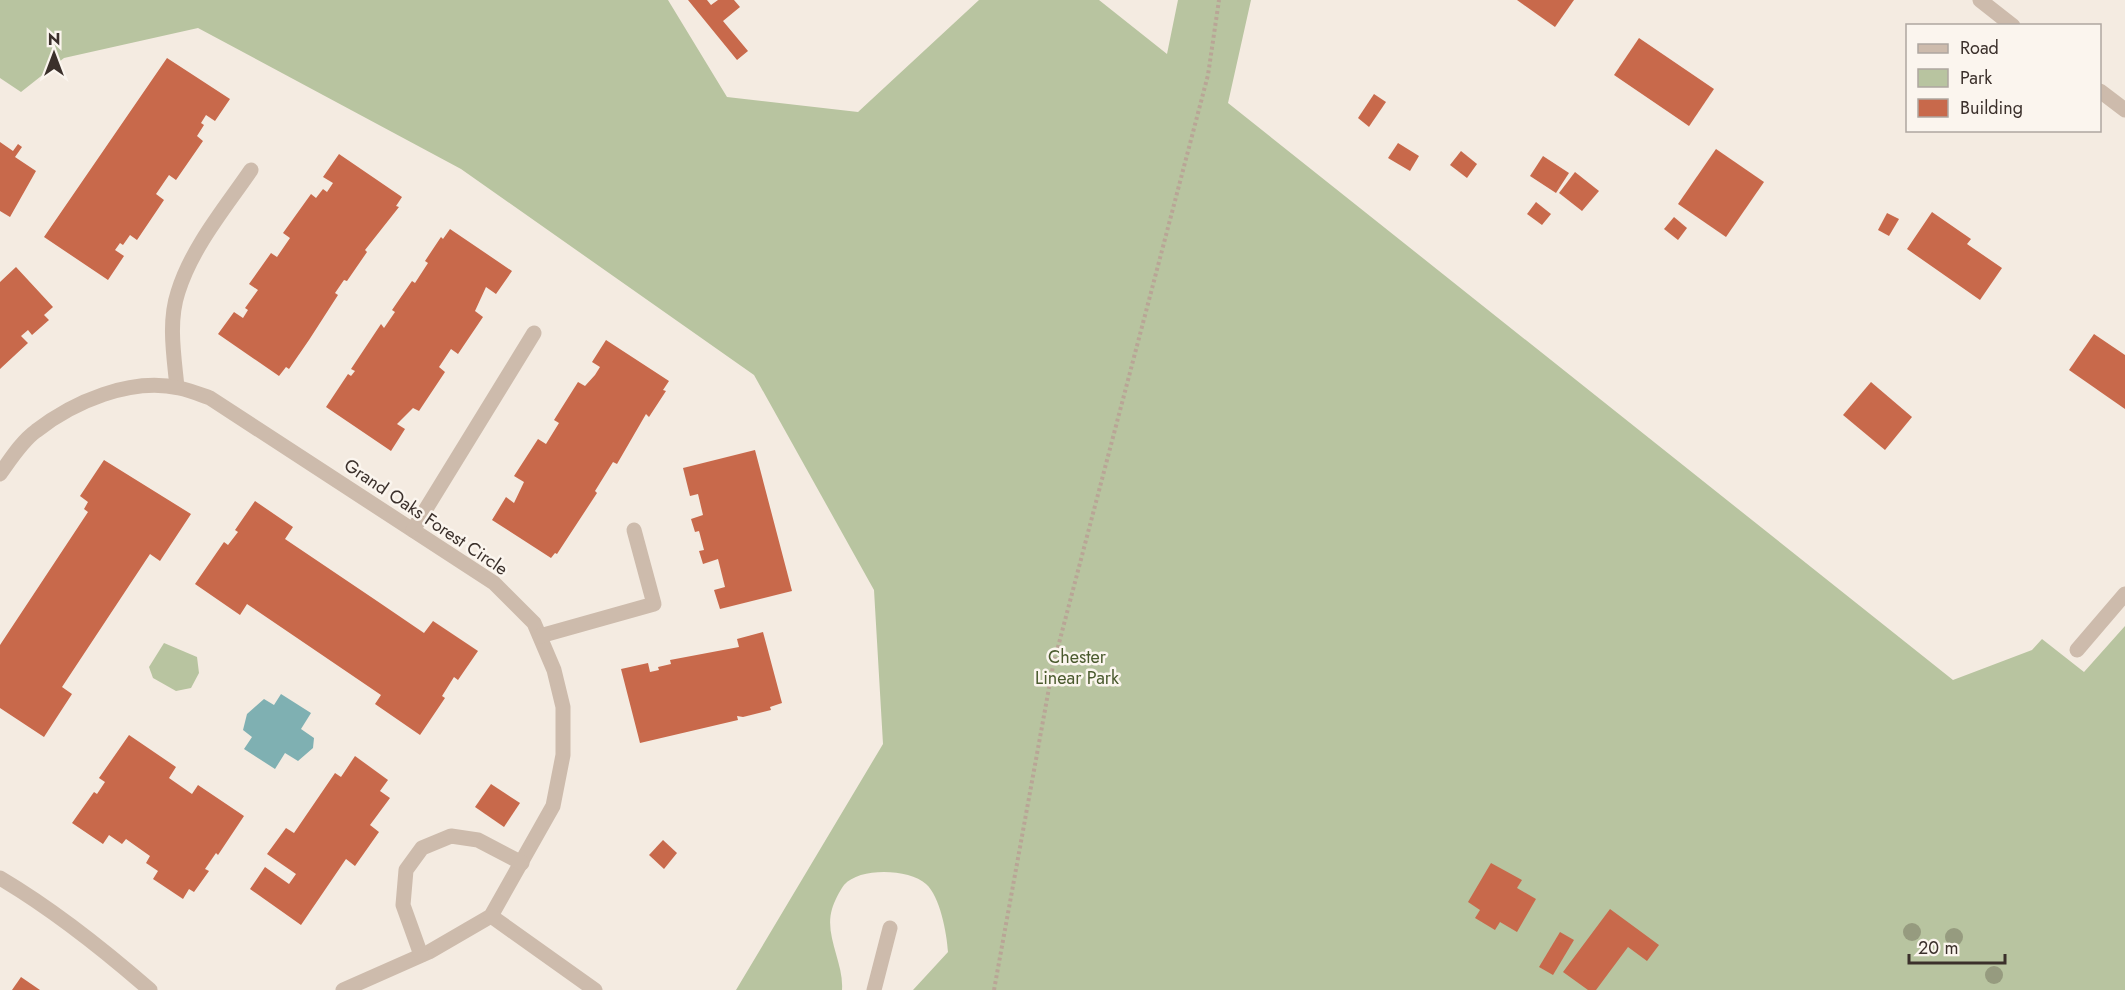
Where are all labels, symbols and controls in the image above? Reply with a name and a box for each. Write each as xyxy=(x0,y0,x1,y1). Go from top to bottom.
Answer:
north arrow xyxy=(24,24,84,84)
legend xyxy=(1906,24,2101,132)
text: N xyxy=(48,28,60,51)
text: Road xyxy=(1960,35,1999,61)
text: Park xyxy=(1960,65,1992,91)
text: Building xyxy=(1960,95,2023,121)
street label: Grand Oaks Forest Circle xyxy=(339,452,513,582)
park label: Chester Linear Park xyxy=(1035,644,1119,691)
scale bar xyxy=(1909,927,2005,965)
text: 20 m xyxy=(1918,935,1958,961)

